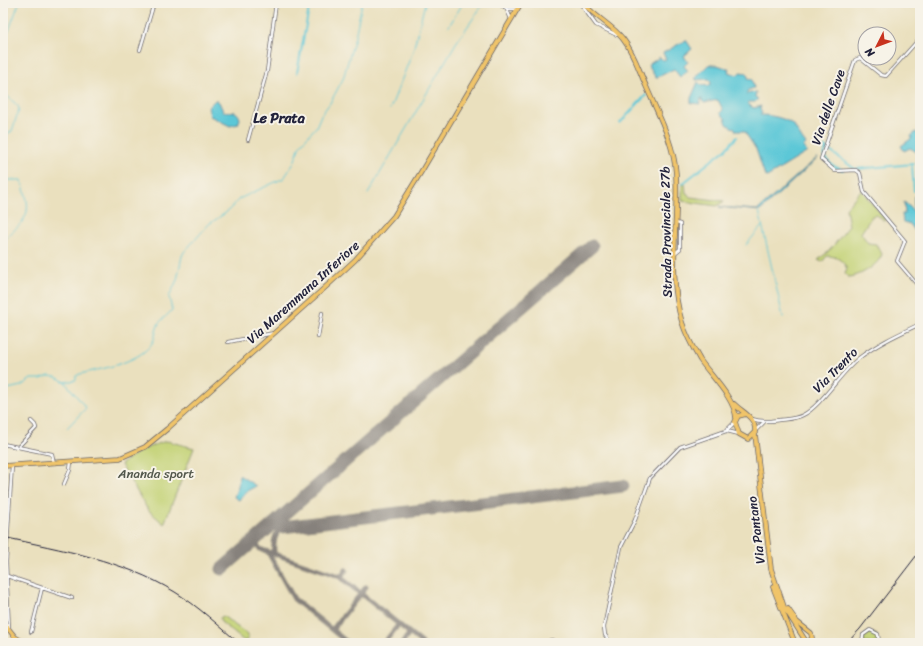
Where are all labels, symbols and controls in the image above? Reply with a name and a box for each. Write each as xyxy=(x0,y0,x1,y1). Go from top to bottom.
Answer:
north arrow xyxy=(857,26,897,66)
text: N xyxy=(860,43,880,62)
street label: Via delle Cave xyxy=(804,66,852,148)
district label: Le Prata xyxy=(253,106,306,131)
street label: Strada Provinciale 27b xyxy=(653,166,679,298)
street label: Via Maremmana Inferiore xyxy=(241,234,365,349)
street label: Via Trento xyxy=(807,341,864,398)
park label: Ananda sport xyxy=(117,462,194,485)
street label: Via Pantano xyxy=(740,494,772,565)

